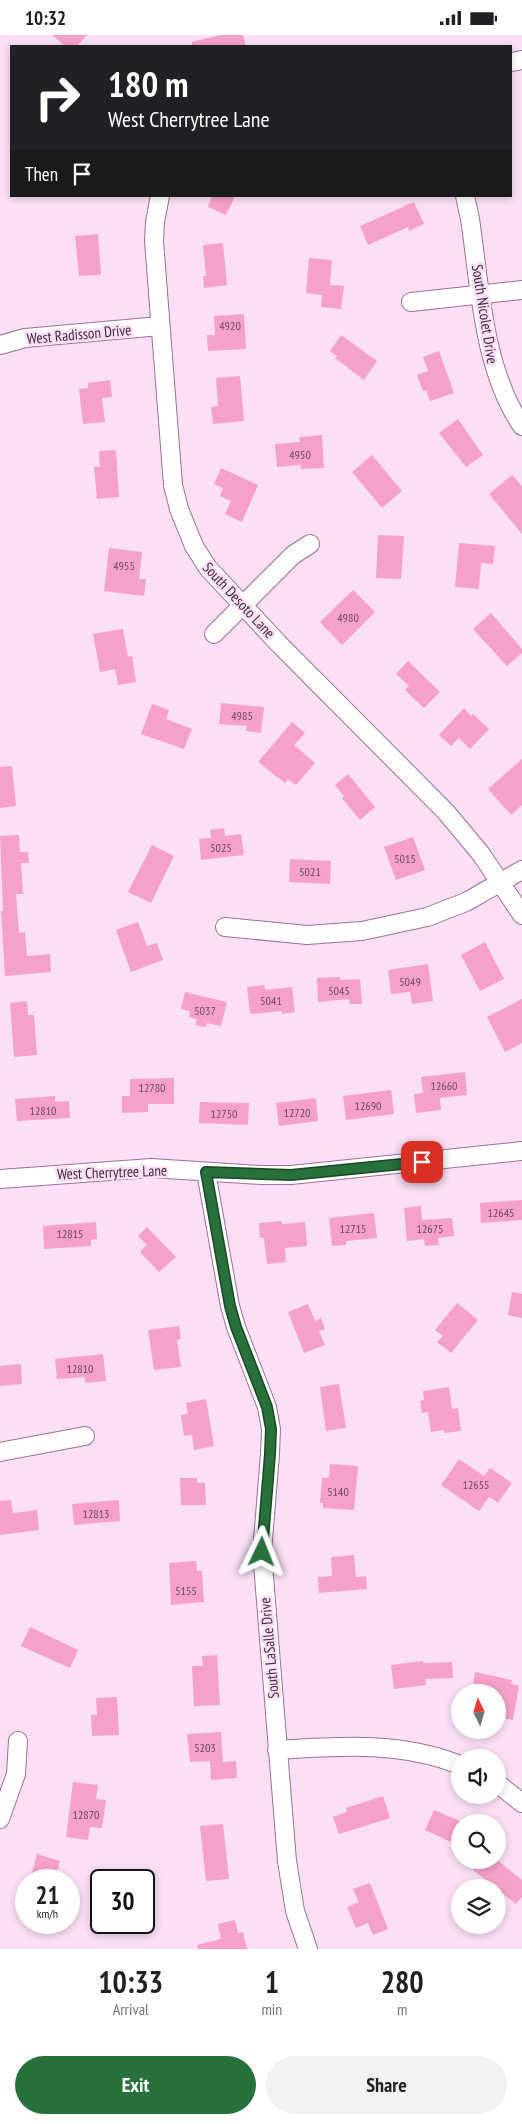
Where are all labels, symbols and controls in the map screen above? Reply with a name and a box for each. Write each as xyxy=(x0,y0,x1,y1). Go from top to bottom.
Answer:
text: 10:32 xyxy=(25,6,66,30)
text: 180 m xyxy=(108,61,189,107)
icon: right xyxy=(25,65,90,130)
text: West Cherrytree Lane xyxy=(108,105,270,133)
icon: arrive xyxy=(68,160,96,188)
text: Then xyxy=(25,162,58,186)
street label: South Nicolet Drive xyxy=(468,263,502,365)
house number: 4920 xyxy=(219,318,241,333)
street label: West Radisson Drive xyxy=(26,320,132,348)
house number: 4950 xyxy=(289,447,311,462)
house number: 4955 xyxy=(113,558,135,573)
street label: South Desoto Lane xyxy=(199,558,279,642)
house number: 4980 xyxy=(337,610,359,625)
house number: 4985 xyxy=(231,708,253,723)
house number: 5025 xyxy=(210,840,232,855)
house number: 5015 xyxy=(394,851,416,866)
house number: 5021 xyxy=(299,864,321,879)
house number: 5049 xyxy=(399,974,421,989)
house number: 5045 xyxy=(328,983,350,998)
house number: 5041 xyxy=(260,993,282,1008)
house number: 5037 xyxy=(194,1003,216,1018)
house number: 12660 xyxy=(430,1078,458,1093)
house number: 12780 xyxy=(138,1080,166,1095)
house number: 12690 xyxy=(354,1098,382,1113)
house number: 12810 xyxy=(29,1103,57,1118)
house number: 12720 xyxy=(283,1105,311,1120)
house number: 12750 xyxy=(210,1106,238,1121)
pin xyxy=(401,1141,443,1183)
icon: arrive xyxy=(408,1148,436,1176)
street label: West Cherrytree Lane xyxy=(57,1161,167,1183)
house number: 12645 xyxy=(487,1205,515,1220)
house number: 12715 xyxy=(339,1221,367,1236)
house number: 12675 xyxy=(416,1221,444,1236)
house number: 12815 xyxy=(56,1226,84,1241)
house number: 12810 xyxy=(66,1361,94,1376)
house number: 12655 xyxy=(462,1477,490,1492)
house number: 5140 xyxy=(327,1484,349,1499)
house number: 12813 xyxy=(82,1506,110,1521)
position arrow xyxy=(235,1525,287,1577)
house number: 5155 xyxy=(175,1583,197,1598)
street label: South LaSalle Drive xyxy=(255,1597,283,1699)
north arrow xyxy=(451,1684,506,1739)
map controls xyxy=(451,1684,506,1934)
house number: 5203 xyxy=(194,1740,216,1755)
button: sound xyxy=(451,1749,506,1804)
house number: 12870 xyxy=(72,1807,100,1822)
button: search xyxy=(451,1814,506,1869)
speed limit sign: 30 xyxy=(90,1869,155,1934)
text: 21 xyxy=(36,1879,59,1911)
button: layers xyxy=(451,1879,506,1934)
text: km/h xyxy=(37,1906,58,1921)
text: 10:33 xyxy=(98,1962,163,2001)
text: 1 xyxy=(265,1962,279,2001)
text: 280 xyxy=(381,1962,424,2001)
text: Arrival xyxy=(113,1999,149,2019)
text: min xyxy=(261,1999,282,2019)
text: m xyxy=(397,1999,407,2019)
button: Exit xyxy=(15,2056,256,2114)
button: Share xyxy=(266,2056,507,2114)

